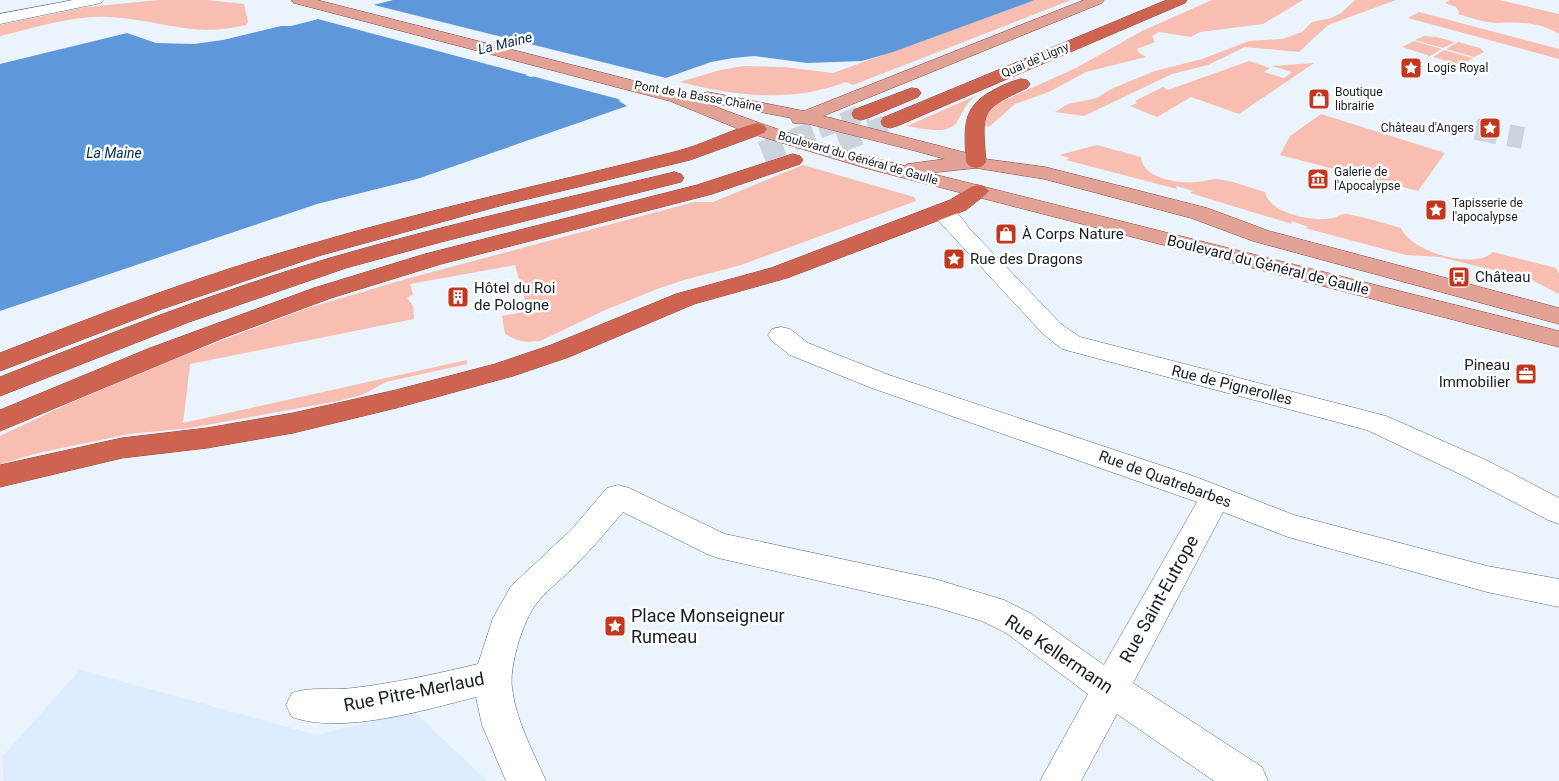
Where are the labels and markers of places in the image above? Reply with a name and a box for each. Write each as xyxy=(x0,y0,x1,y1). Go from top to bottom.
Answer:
place icon: Logis Royal xyxy=(1399,56,1423,80)
place label: Logis Royal xyxy=(1427,61,1488,75)
place label: Boutique librairie xyxy=(1335,85,1383,113)
shop icon: Boutique librairie xyxy=(1307,87,1331,111)
place icon: Château d'Angers xyxy=(1478,116,1502,140)
place label: Château d'Angers xyxy=(1381,121,1474,135)
place label: Galerie de l'Apocalypse xyxy=(1334,165,1400,193)
museum icon: Galerie de l'Apocalypse xyxy=(1306,167,1330,191)
place label: Tapisserie de l'apocalypse xyxy=(1452,196,1523,224)
place icon: Tapisserie de l'apocalypse xyxy=(1424,198,1448,222)
shop icon: À Corps Nature xyxy=(994,222,1018,246)
place label: À Corps Nature xyxy=(1022,225,1124,243)
place icon: Rue des Dragons xyxy=(942,247,966,271)
place label: Rue des Dragons xyxy=(970,250,1083,268)
bus stop icon: Château xyxy=(1447,265,1471,289)
place label: Château xyxy=(1475,268,1530,286)
place label: Hôtel du Roi de Pologne xyxy=(474,279,555,314)
building icon: Hôtel du Roi de Pologne xyxy=(446,285,470,309)
place label: Pineau Immobilier xyxy=(1439,356,1510,391)
office icon: Pineau Immobilier xyxy=(1514,362,1538,386)
place label: Place Monseigneur Rumeau xyxy=(631,605,785,647)
place icon: Place Monseigneur Rumeau xyxy=(603,614,627,638)

